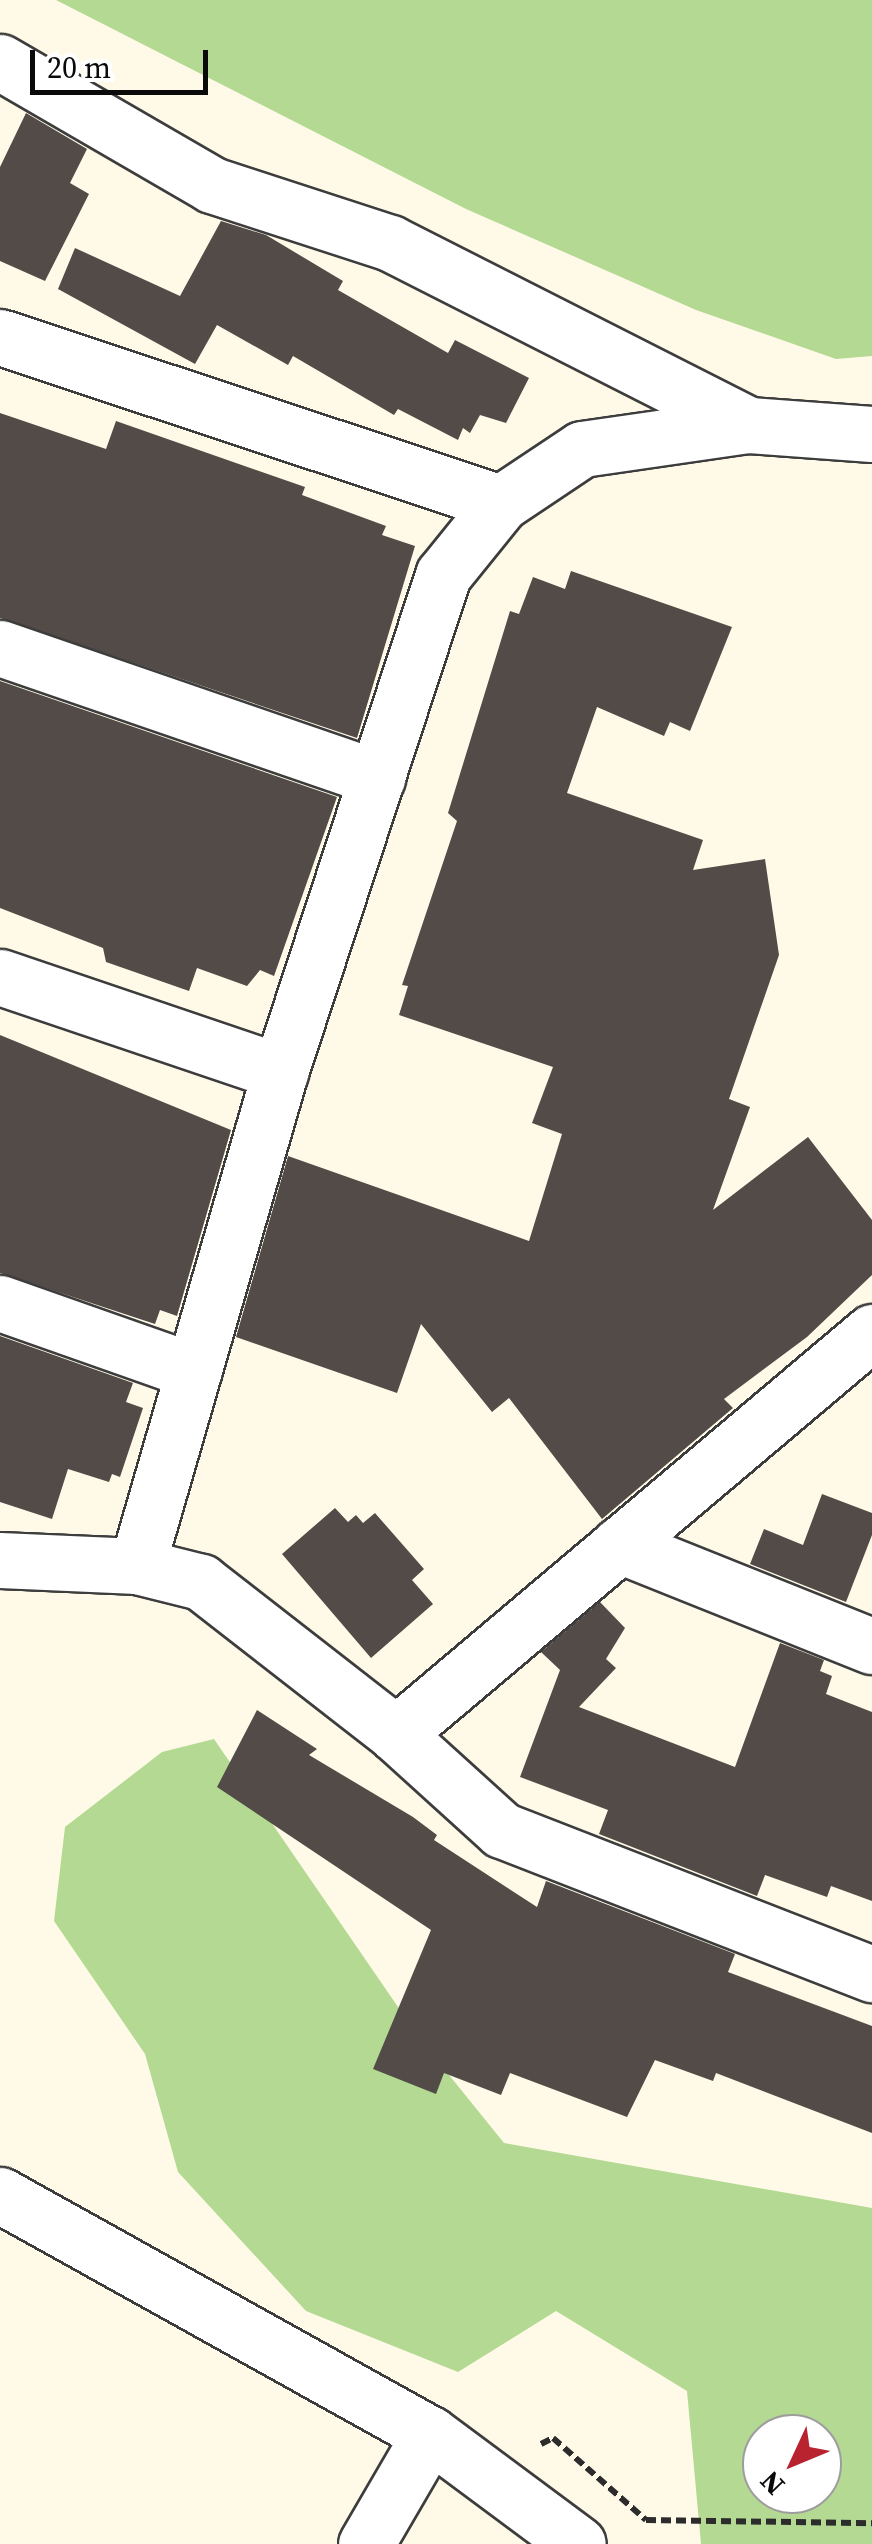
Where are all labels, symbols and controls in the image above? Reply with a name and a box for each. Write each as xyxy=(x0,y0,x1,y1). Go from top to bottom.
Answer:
scale bar xyxy=(35,30,212,92)
text: 20 m xyxy=(47,47,111,88)
north arrow xyxy=(742,2414,842,2514)
text: N xyxy=(751,2463,793,2504)

